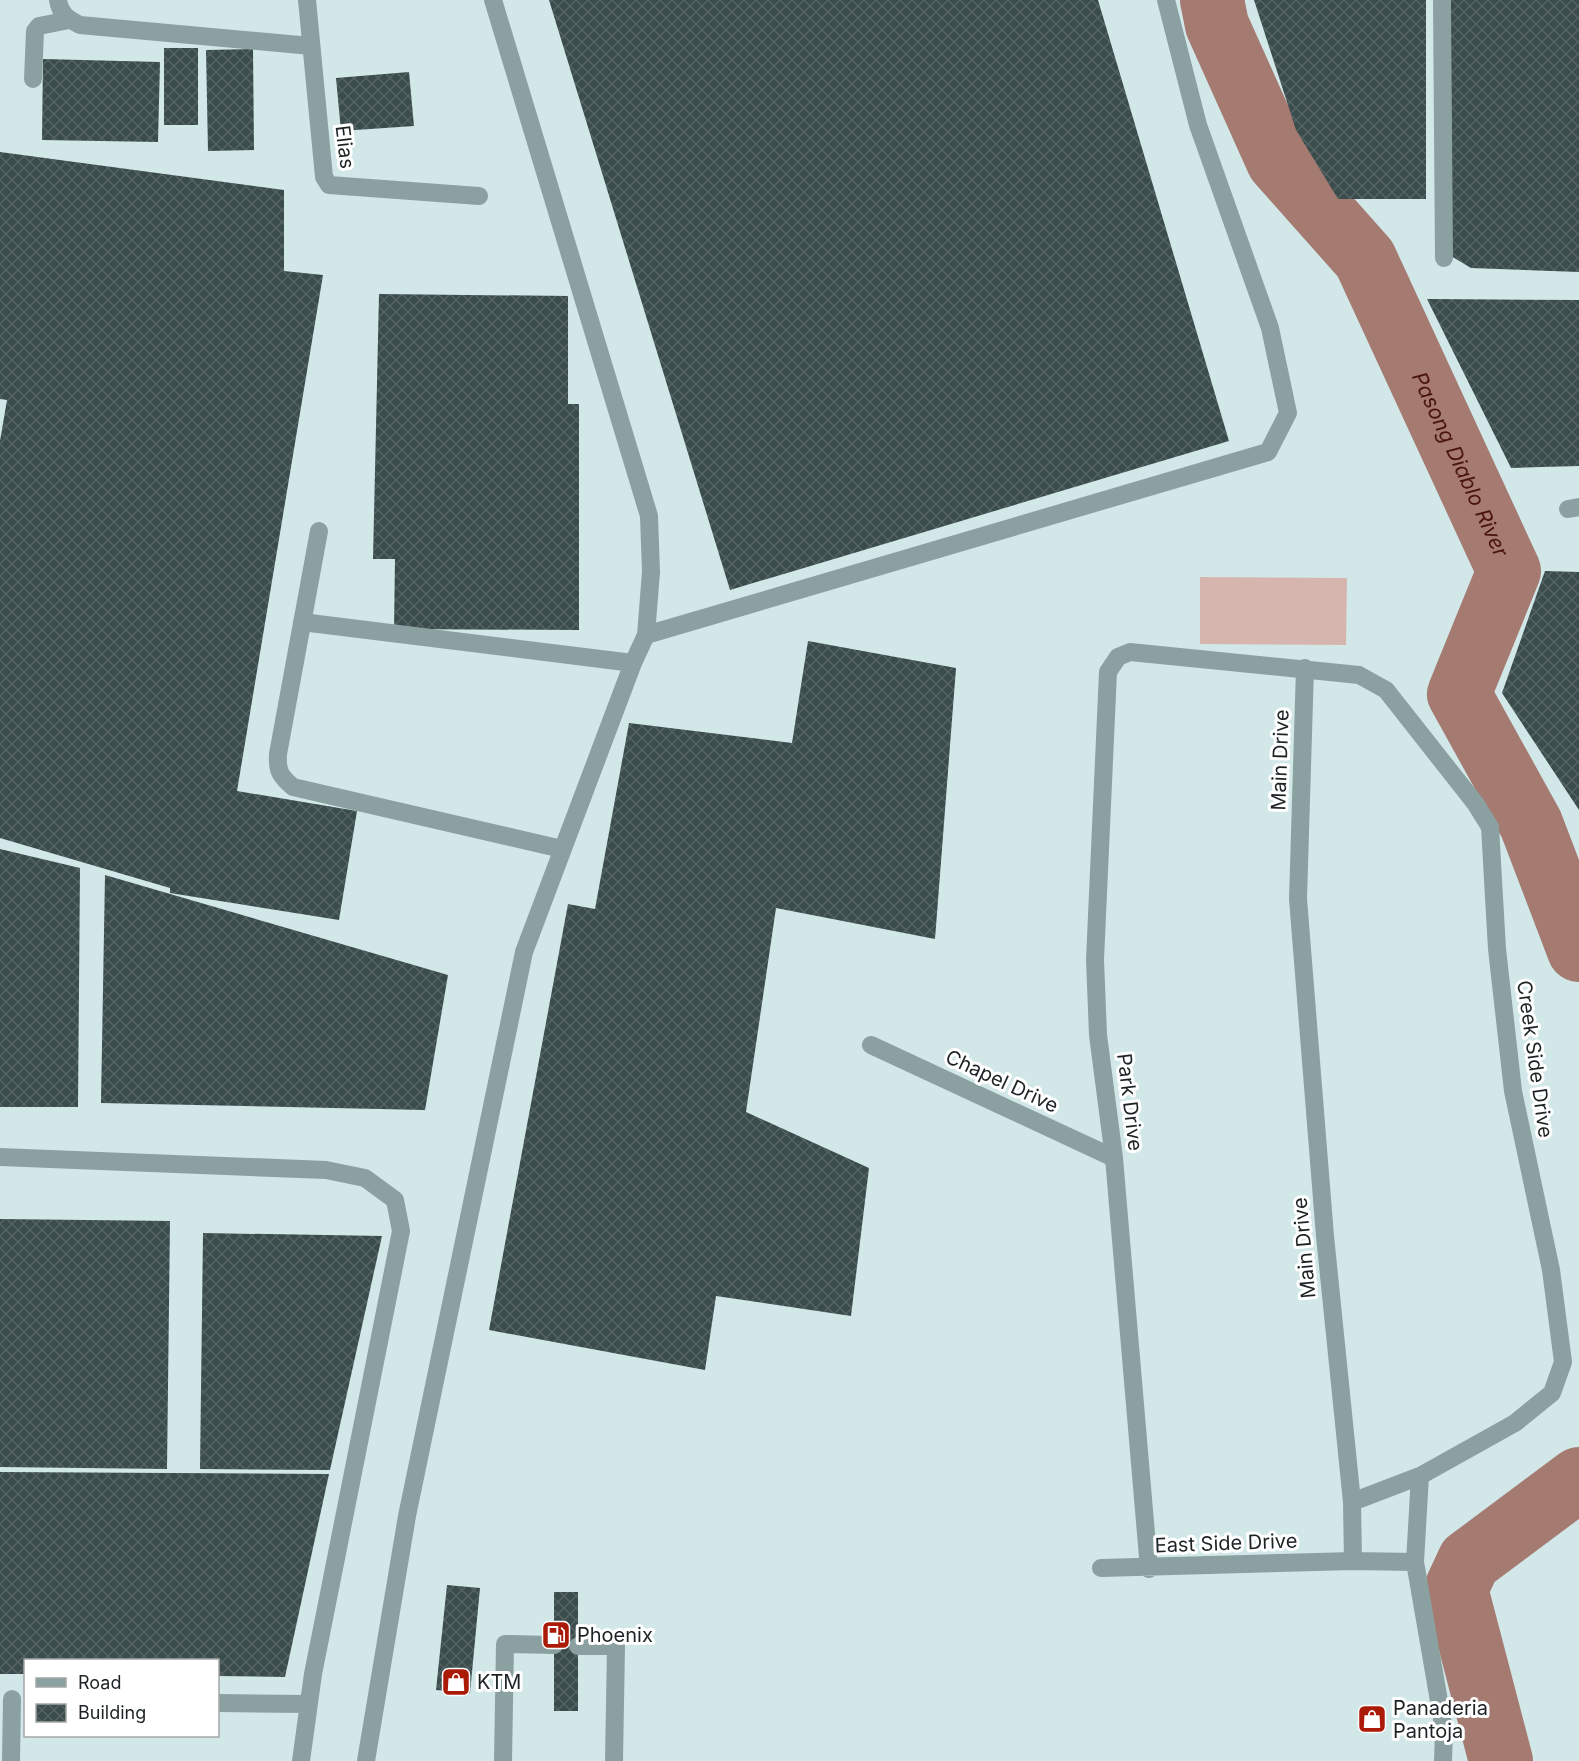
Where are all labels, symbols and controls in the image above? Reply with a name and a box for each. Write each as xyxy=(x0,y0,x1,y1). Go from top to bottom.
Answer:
street label: Elias xyxy=(330,124,360,170)
water label: Pasong Diablo River xyxy=(1407,368,1514,562)
street label: Main Drive xyxy=(1266,709,1294,811)
street label: Creek Side Drive xyxy=(1512,979,1558,1139)
street label: Chapel Drive xyxy=(942,1044,1062,1118)
street label: Park Drive xyxy=(1112,1052,1148,1152)
street label: Main Drive xyxy=(1288,1197,1320,1299)
street label: East Side Drive xyxy=(1154,1529,1298,1557)
fuel station icon: Phoenix xyxy=(540,1619,572,1651)
place label: Phoenix xyxy=(577,1623,653,1647)
legend xyxy=(24,1659,219,1737)
shop icon: KTM xyxy=(440,1666,472,1698)
place label: KTM xyxy=(477,1670,521,1694)
text: Road xyxy=(78,1672,121,1693)
place label: Panaderia Pantoja xyxy=(1393,1696,1488,1743)
text: Building xyxy=(78,1702,146,1723)
shop icon: Panaderia Pantoja xyxy=(1356,1703,1388,1735)

